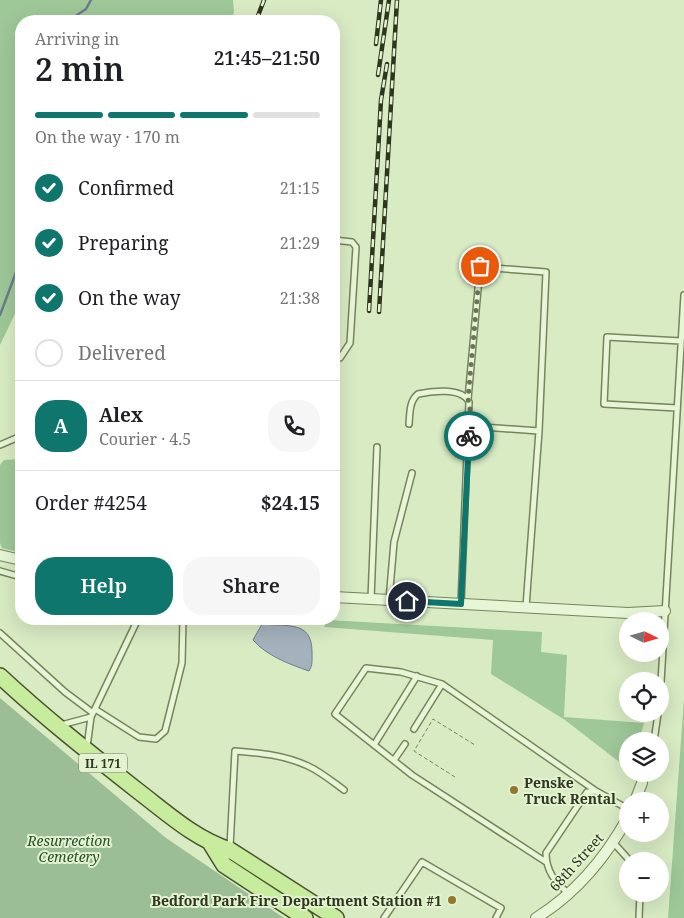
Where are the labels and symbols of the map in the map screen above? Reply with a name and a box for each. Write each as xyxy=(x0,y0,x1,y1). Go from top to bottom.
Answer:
pin xyxy=(459,245,501,287)
courier xyxy=(444,411,494,461)
pin xyxy=(386,580,428,622)
north arrow xyxy=(619,612,669,662)
road number: IL 171 xyxy=(79,754,127,772)
place label: Penske Truck Rental xyxy=(524,773,616,808)
marker: Penske Truck Rental xyxy=(508,784,520,796)
street label: 68th Street xyxy=(545,829,607,895)
park label: Resurrection Cemetery xyxy=(26,831,111,866)
place label: Bedford Park Fire Department Station #1 xyxy=(152,891,442,910)
marker: Bedford Park Fire Department Station #1 xyxy=(446,894,458,906)

